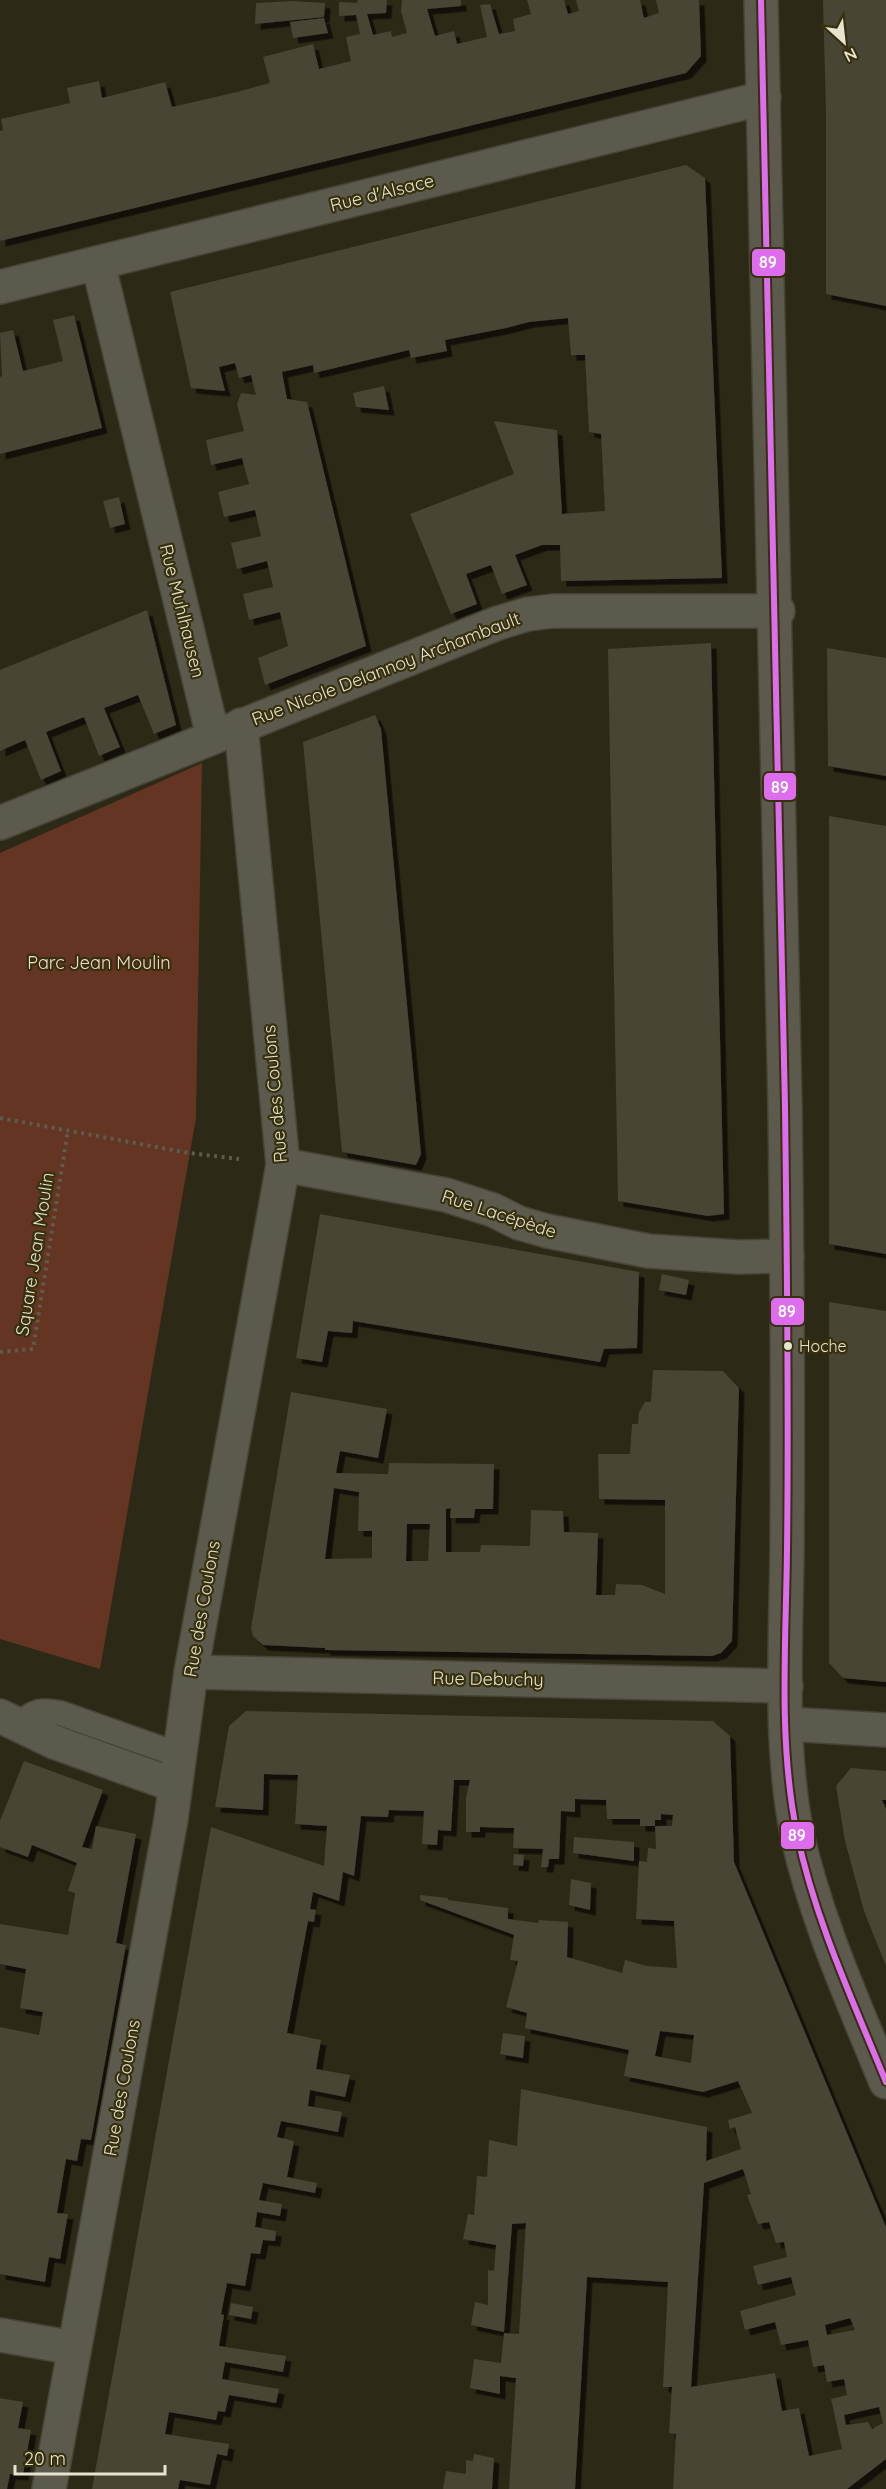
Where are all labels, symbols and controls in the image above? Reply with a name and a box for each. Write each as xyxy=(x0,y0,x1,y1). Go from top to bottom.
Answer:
north arrow xyxy=(814,12,874,72)
text: N xyxy=(841,44,861,67)
street label: Rue d'Alsace xyxy=(327,168,436,217)
line badge: 89 xyxy=(751,248,786,277)
text: 89 xyxy=(759,252,777,272)
street label: Rue Muhlhausen xyxy=(155,542,210,680)
street label: Rue Nicole Delannoy Archambault xyxy=(248,607,523,730)
line badge: 89 xyxy=(763,772,797,801)
text: 89 xyxy=(771,777,789,797)
park label: Parc Jean Moulin xyxy=(27,951,171,974)
street label: Rue des Coulons xyxy=(257,1024,292,1164)
street label: Square Jean Moulin xyxy=(10,1171,59,1337)
street label: Rue Lacépède xyxy=(439,1184,559,1243)
line badge: 89 xyxy=(770,1297,805,1326)
text: 89 xyxy=(778,1301,796,1321)
place label: Hoche xyxy=(799,1336,847,1356)
marker: Hoche xyxy=(782,1340,794,1352)
street label: Rue des Coulons xyxy=(178,1539,225,1679)
street label: Rue Debuchy xyxy=(432,1666,544,1691)
line badge: 89 xyxy=(780,1821,815,1850)
text: 89 xyxy=(788,1825,806,1845)
street label: Rue des Coulons xyxy=(98,2018,145,2158)
scale bar xyxy=(15,2438,165,2476)
text: 20 m xyxy=(24,2447,66,2470)

